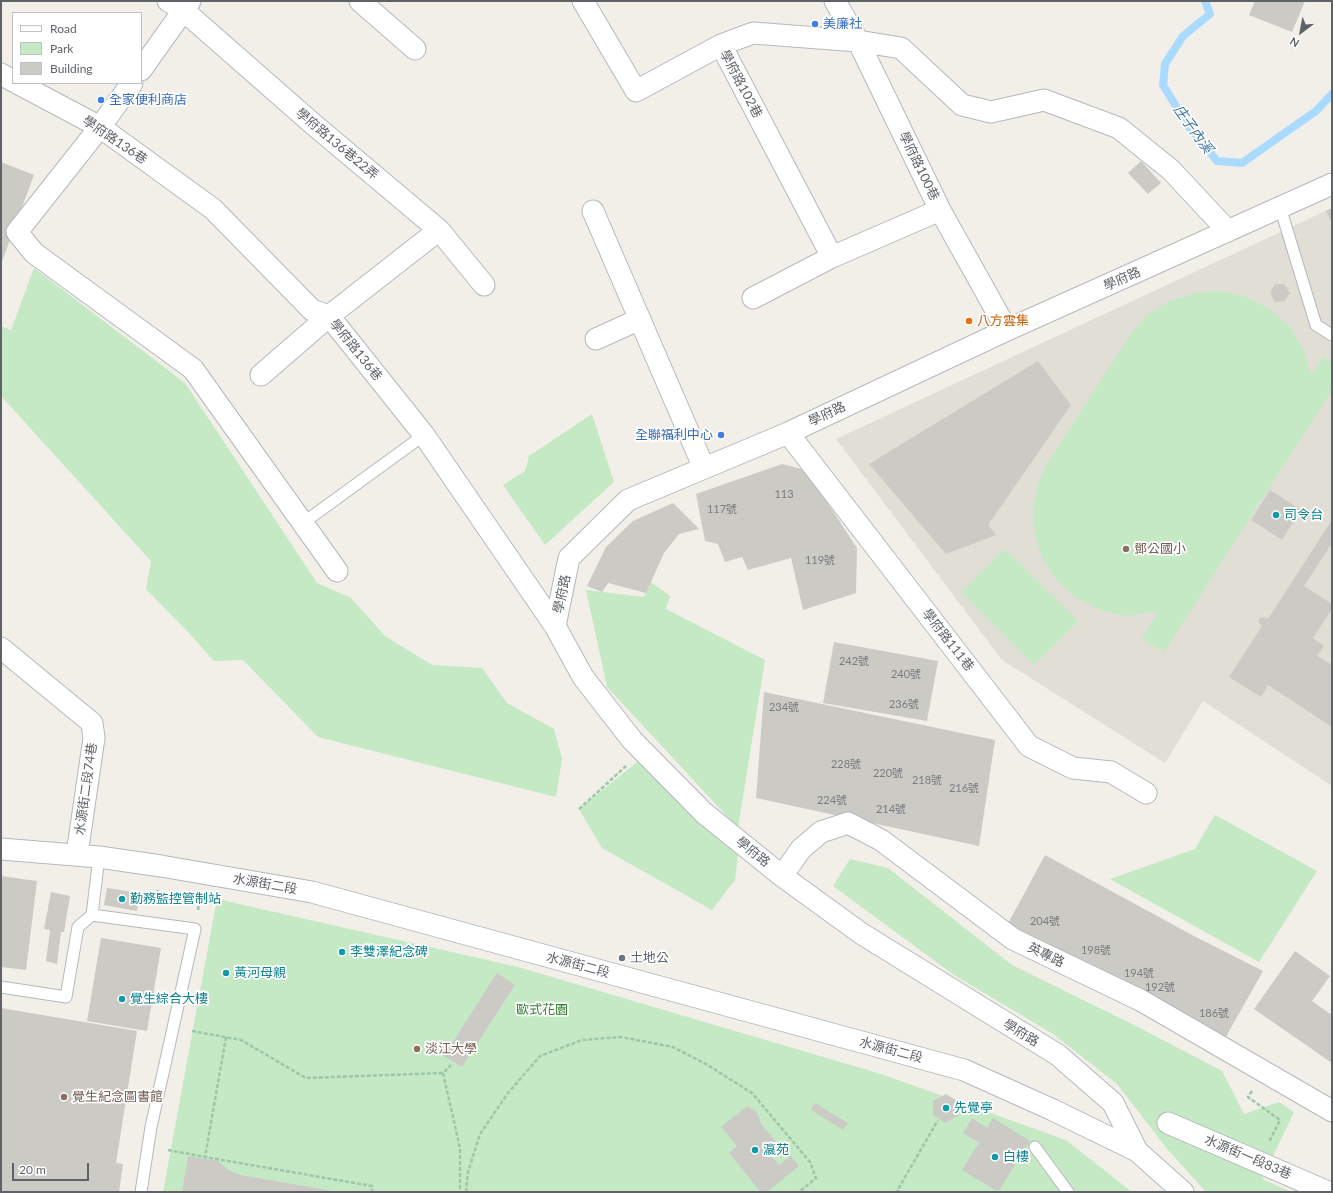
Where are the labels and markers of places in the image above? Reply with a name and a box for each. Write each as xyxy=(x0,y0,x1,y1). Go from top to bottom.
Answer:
place label: 美廉社 xyxy=(823,16,862,32)
marker: 美廉社 xyxy=(810,19,820,29)
place label: 全家便利商店 xyxy=(109,92,187,108)
marker: 全家便利商店 xyxy=(96,95,106,105)
place label: 八方雲集 xyxy=(977,313,1029,329)
marker: 八方雲集 xyxy=(964,316,974,326)
place label: 全聯福利中心 xyxy=(635,427,713,443)
marker: 全聯福利中心 xyxy=(716,430,726,440)
place label: 司令台 xyxy=(1284,507,1323,523)
marker: 司令台 xyxy=(1271,510,1281,520)
place label: 鄧公國小 xyxy=(1134,541,1186,557)
marker: 鄧公國小 xyxy=(1121,544,1131,554)
place label: 勤務監控管制站 xyxy=(130,891,221,907)
marker: 勤務監控管制站 xyxy=(117,894,127,904)
place label: 李雙澤紀念碑 xyxy=(350,944,428,960)
marker: 李雙澤紀念碑 xyxy=(337,947,347,957)
place label: 土地公 xyxy=(630,950,669,966)
marker: 土地公 xyxy=(617,953,627,963)
place label: 黃河母親 xyxy=(234,965,286,981)
marker: 黃河母親 xyxy=(221,968,231,978)
place label: 覺生綜合大樓 xyxy=(130,991,208,1007)
marker: 覺生綜合大樓 xyxy=(117,994,127,1004)
place label: 淡江大學 xyxy=(425,1041,477,1057)
marker: 淡江大學 xyxy=(412,1044,422,1054)
place label: 覺生紀念圖書館 xyxy=(72,1089,163,1105)
marker: 覺生紀念圖書館 xyxy=(59,1092,69,1102)
place label: 先覺亭 xyxy=(954,1100,993,1116)
marker: 先覺亭 xyxy=(941,1103,951,1113)
place label: 瀛苑 xyxy=(763,1142,789,1158)
marker: 瀛苑 xyxy=(750,1145,760,1155)
place label: 白樓 xyxy=(1003,1149,1029,1165)
marker: 白樓 xyxy=(990,1152,1000,1162)

